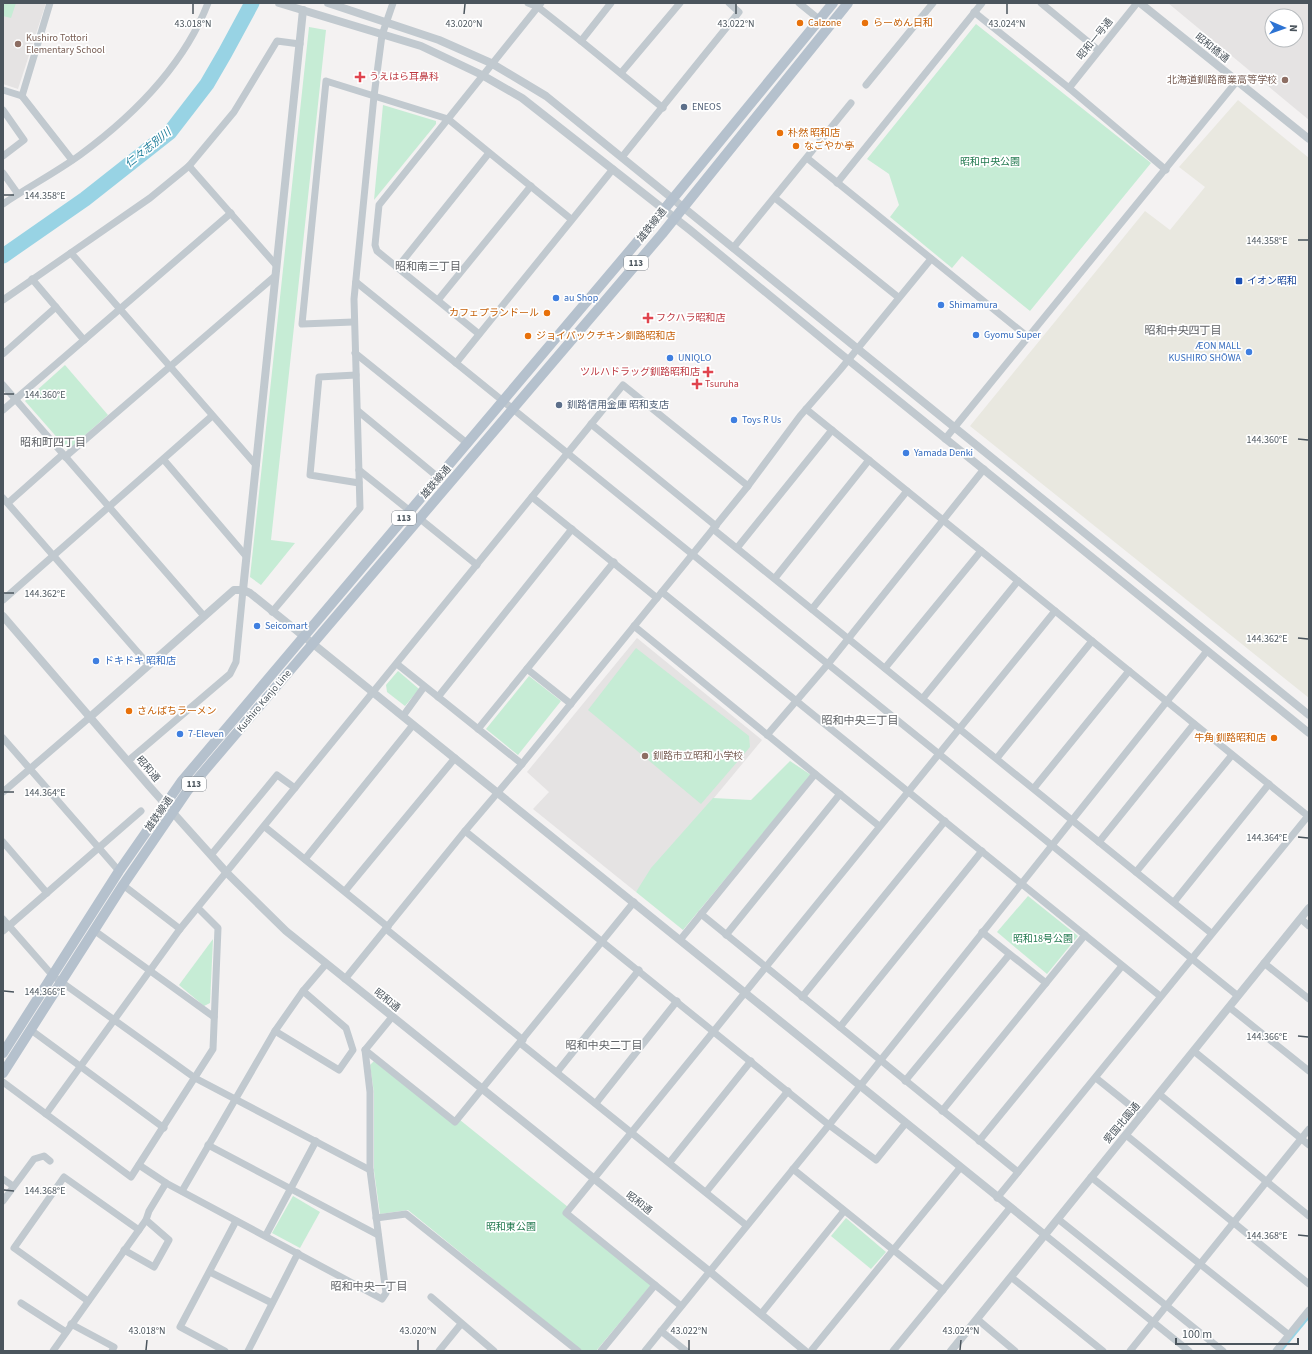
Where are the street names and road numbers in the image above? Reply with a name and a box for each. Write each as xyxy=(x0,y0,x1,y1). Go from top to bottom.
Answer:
street label: 昭和一号通 xyxy=(1074,15,1116,63)
street label: 昭和橋通 xyxy=(1192,30,1232,66)
street label: 雄鉄線通 xyxy=(634,205,670,245)
road number: 113 xyxy=(624,256,648,270)
street label: 雄鉄線通 xyxy=(418,462,454,502)
road number: 113 xyxy=(392,511,416,525)
street label: Kushiro Kanjo Line xyxy=(234,667,294,735)
street label: 昭和通 xyxy=(133,753,163,785)
road number: 113 xyxy=(182,777,206,791)
street label: 雄鉄線通 xyxy=(142,794,176,834)
street label: 昭和通 xyxy=(371,985,403,1015)
street label: 愛国北園通 xyxy=(1101,1099,1143,1147)
street label: 昭和通 xyxy=(623,1188,655,1218)

